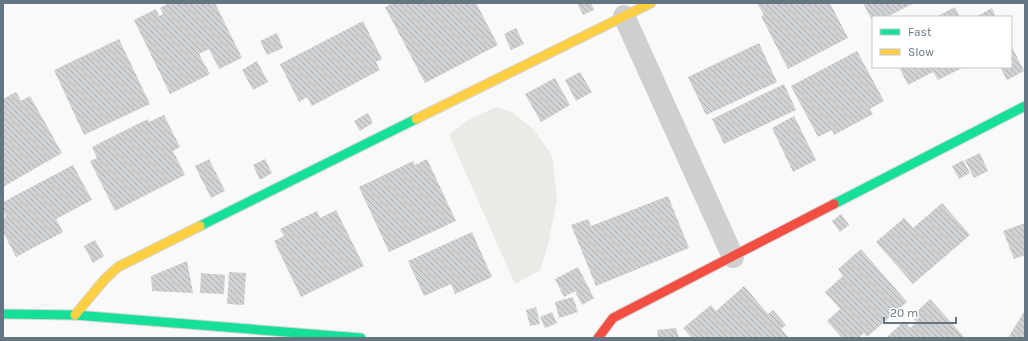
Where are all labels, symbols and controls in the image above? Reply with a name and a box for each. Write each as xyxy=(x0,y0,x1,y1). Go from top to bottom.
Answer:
legend xyxy=(872,16,1012,68)
text: Fast xyxy=(908,25,932,39)
text: Slow xyxy=(908,45,934,59)
scale bar xyxy=(884,299,956,325)
text: 20 m xyxy=(890,306,918,320)

